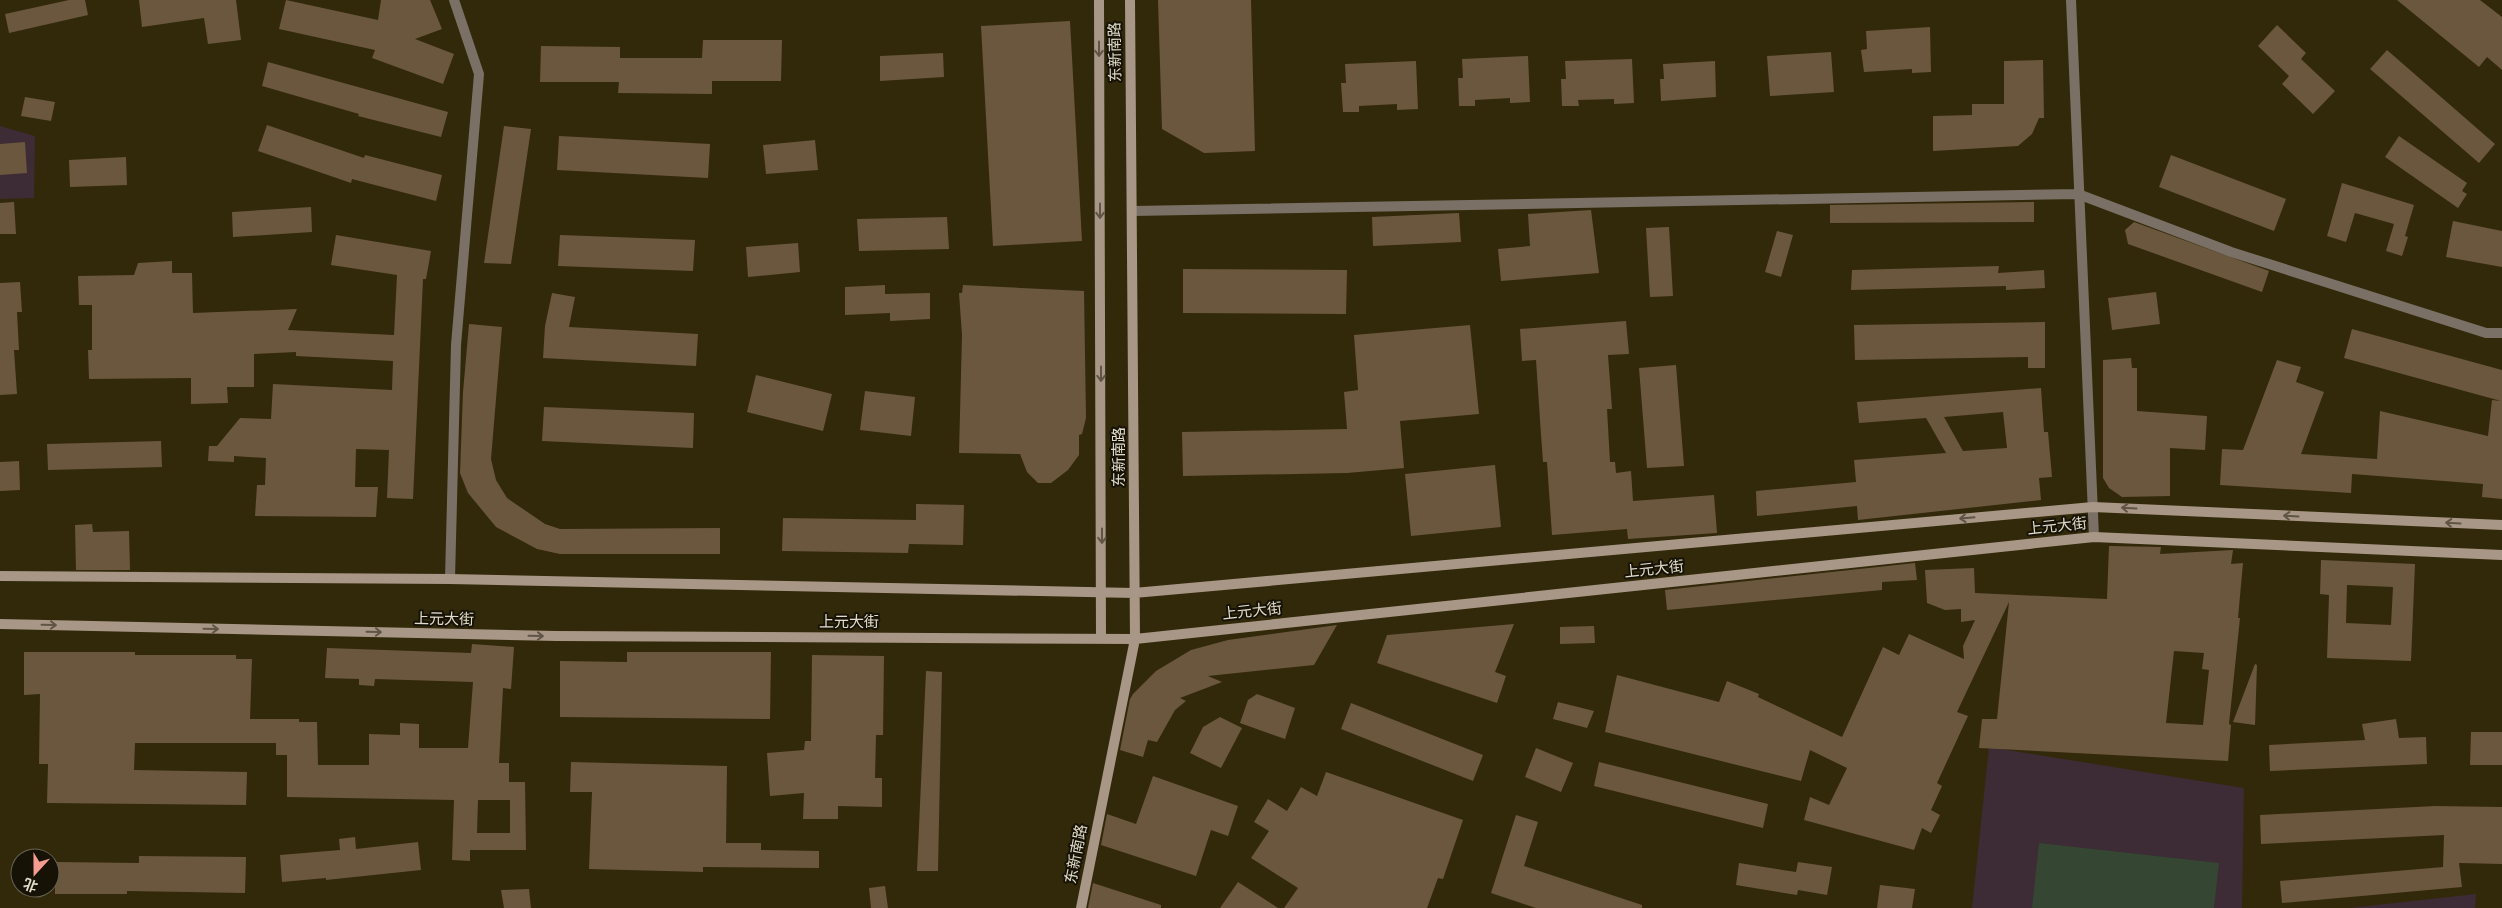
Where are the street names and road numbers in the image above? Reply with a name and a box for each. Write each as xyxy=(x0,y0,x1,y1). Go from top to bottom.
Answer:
street label: 东新南路 xyxy=(1105,22,1125,82)
street label: 东新南路 xyxy=(1110,427,1128,487)
street label: 上元大街 xyxy=(2026,514,2088,538)
street label: 上元大街 xyxy=(1623,557,1685,581)
street label: 上元大街 xyxy=(1221,599,1283,623)
street label: 上元大街 xyxy=(414,609,474,629)
street label: 上元大街 xyxy=(819,613,879,631)
street label: 东新南路 xyxy=(1061,823,1091,885)

